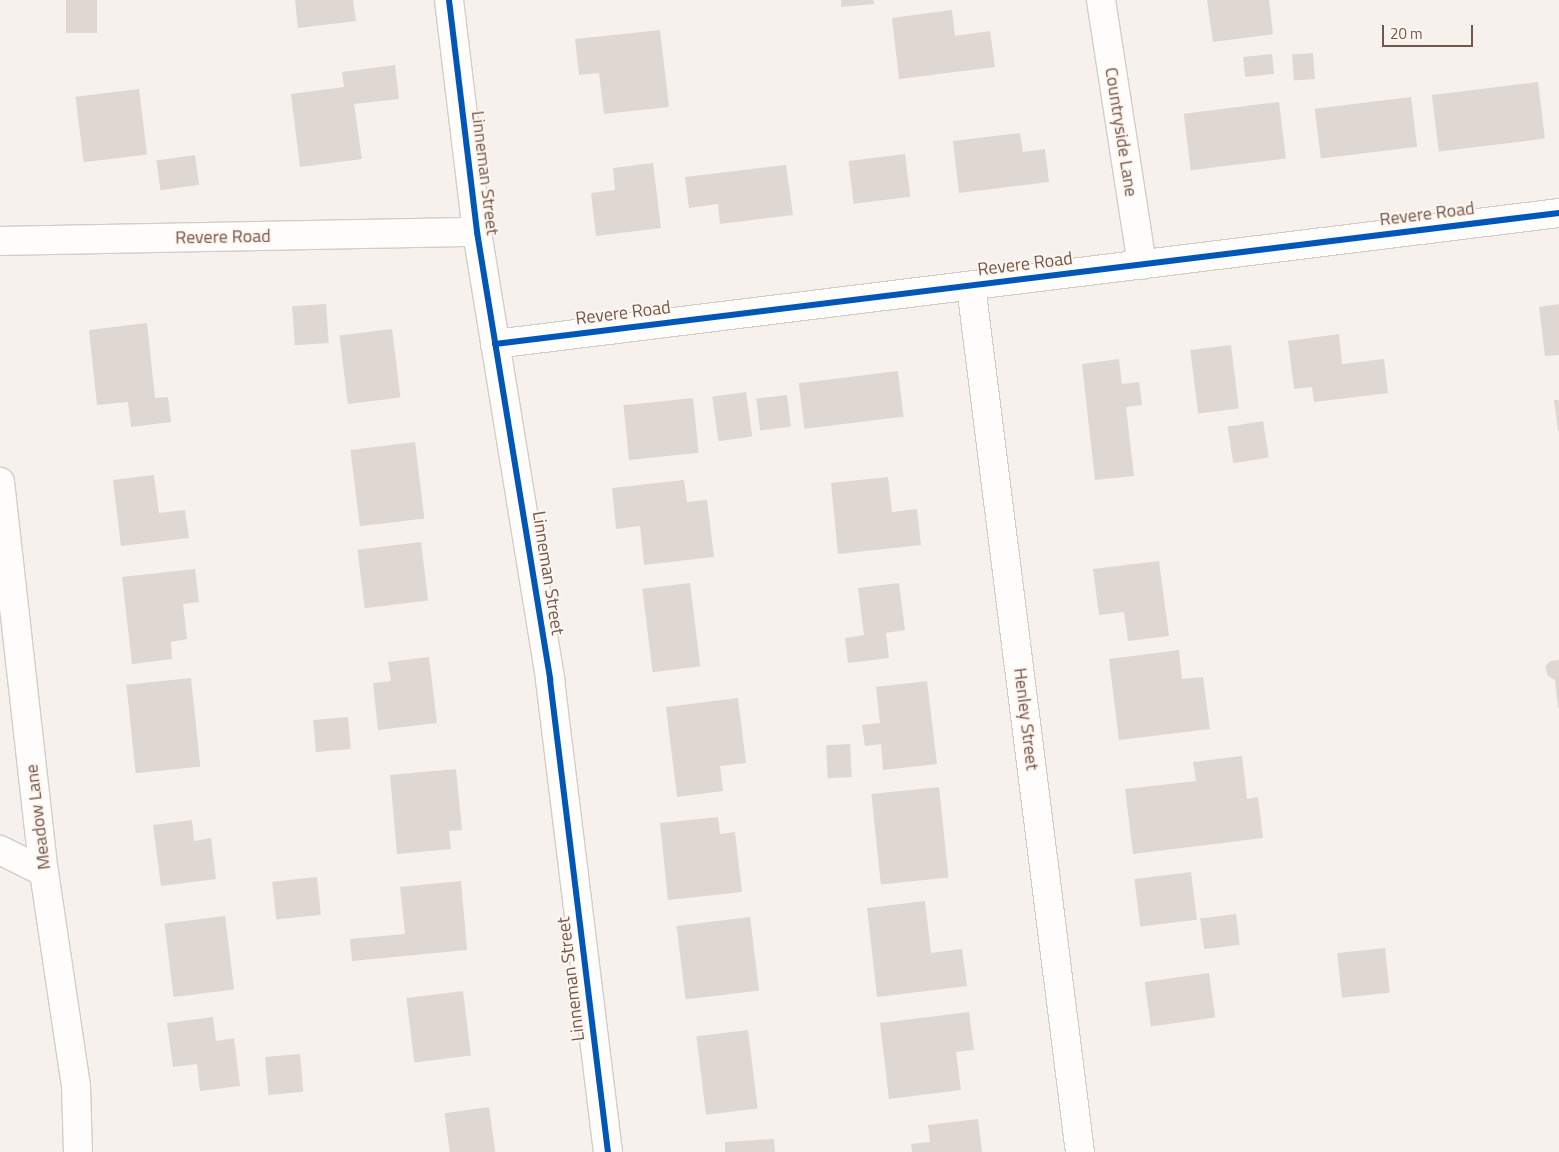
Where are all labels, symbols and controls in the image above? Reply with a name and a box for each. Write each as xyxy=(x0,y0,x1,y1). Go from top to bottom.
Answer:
scale bar xyxy=(1384,15,1475,47)
text: 20 m xyxy=(1390,22,1423,45)
street label: Countryside Lane xyxy=(1100,66,1142,198)
street label: Linneman Street xyxy=(467,110,503,236)
street label: Revere Road xyxy=(1378,197,1476,231)
street label: Revere Road xyxy=(175,225,271,249)
street label: Revere Road xyxy=(976,247,1074,281)
street label: Revere Road xyxy=(574,296,672,330)
street label: Linneman Street xyxy=(528,510,568,636)
street label: Henley Street xyxy=(1009,667,1043,771)
street label: Meadow Lane xyxy=(21,763,55,871)
street label: Linneman Street xyxy=(553,916,589,1042)

